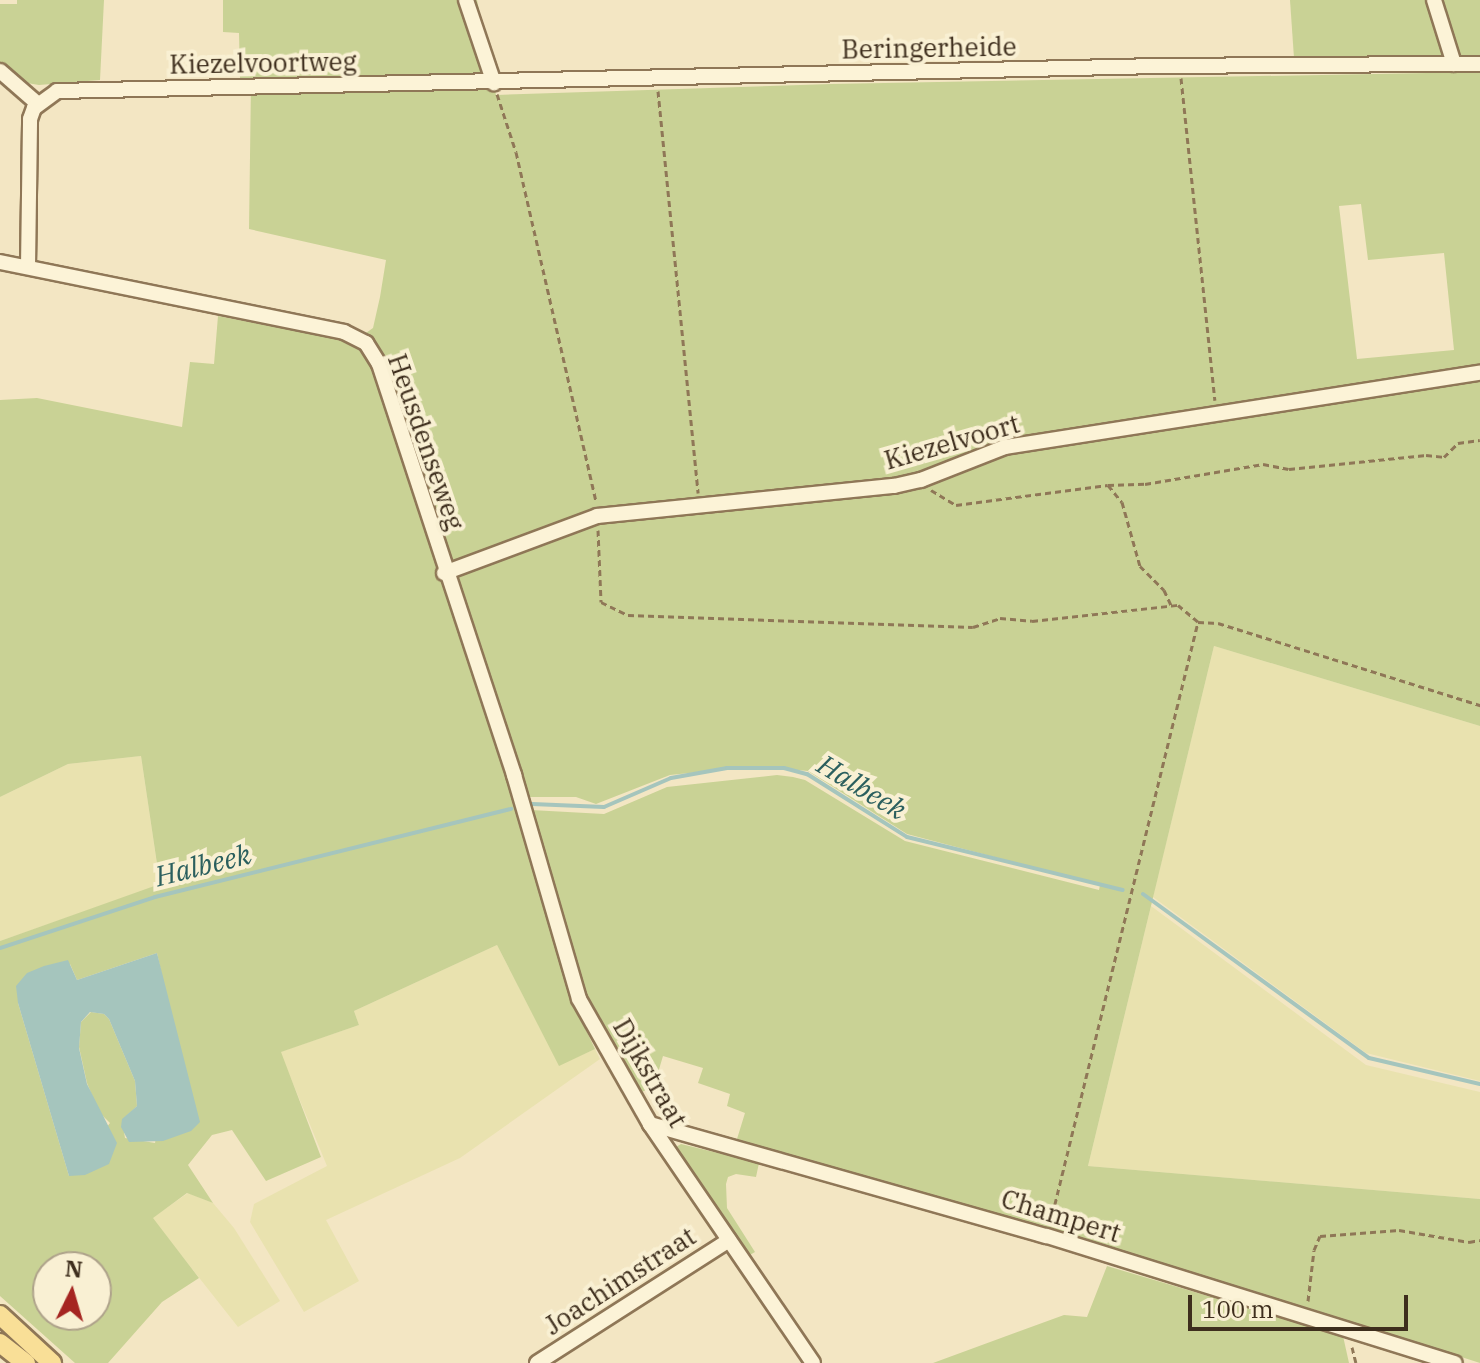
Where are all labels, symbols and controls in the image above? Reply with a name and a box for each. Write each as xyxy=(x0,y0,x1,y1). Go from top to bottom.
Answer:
street label: Beringerheide xyxy=(841,31,1017,65)
street label: Kiezelvoortweg xyxy=(169,46,357,80)
street label: Heusdenseweg xyxy=(381,350,471,534)
street label: Kiezelvoort xyxy=(881,408,1023,476)
water label: Halbeek xyxy=(812,747,912,827)
water label: Halbeek xyxy=(152,837,254,893)
street label: Dijkstraat xyxy=(606,1013,694,1133)
street label: Champert xyxy=(998,1183,1124,1249)
street label: Joachimstraat xyxy=(539,1221,701,1341)
north arrow xyxy=(32,1251,112,1331)
text: N xyxy=(64,1253,84,1284)
scale bar xyxy=(1192,1279,1412,1329)
text: 100 m xyxy=(1202,1293,1274,1325)

